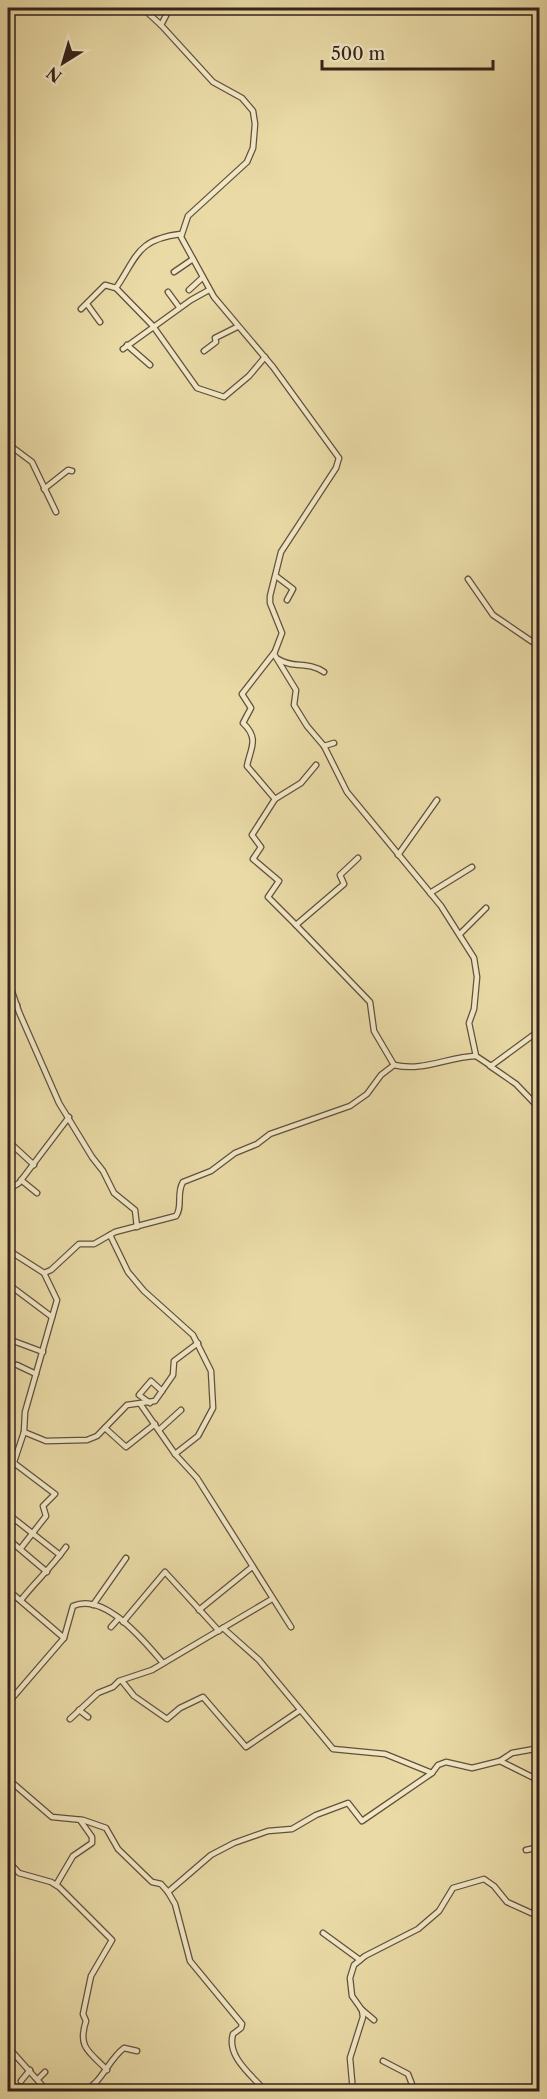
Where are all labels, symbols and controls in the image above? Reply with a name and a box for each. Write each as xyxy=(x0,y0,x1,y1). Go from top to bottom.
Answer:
north arrow xyxy=(33,33,93,93)
scale bar xyxy=(322,33,493,71)
text: 500 m xyxy=(331,43,385,65)
text: N xyxy=(42,63,66,87)

